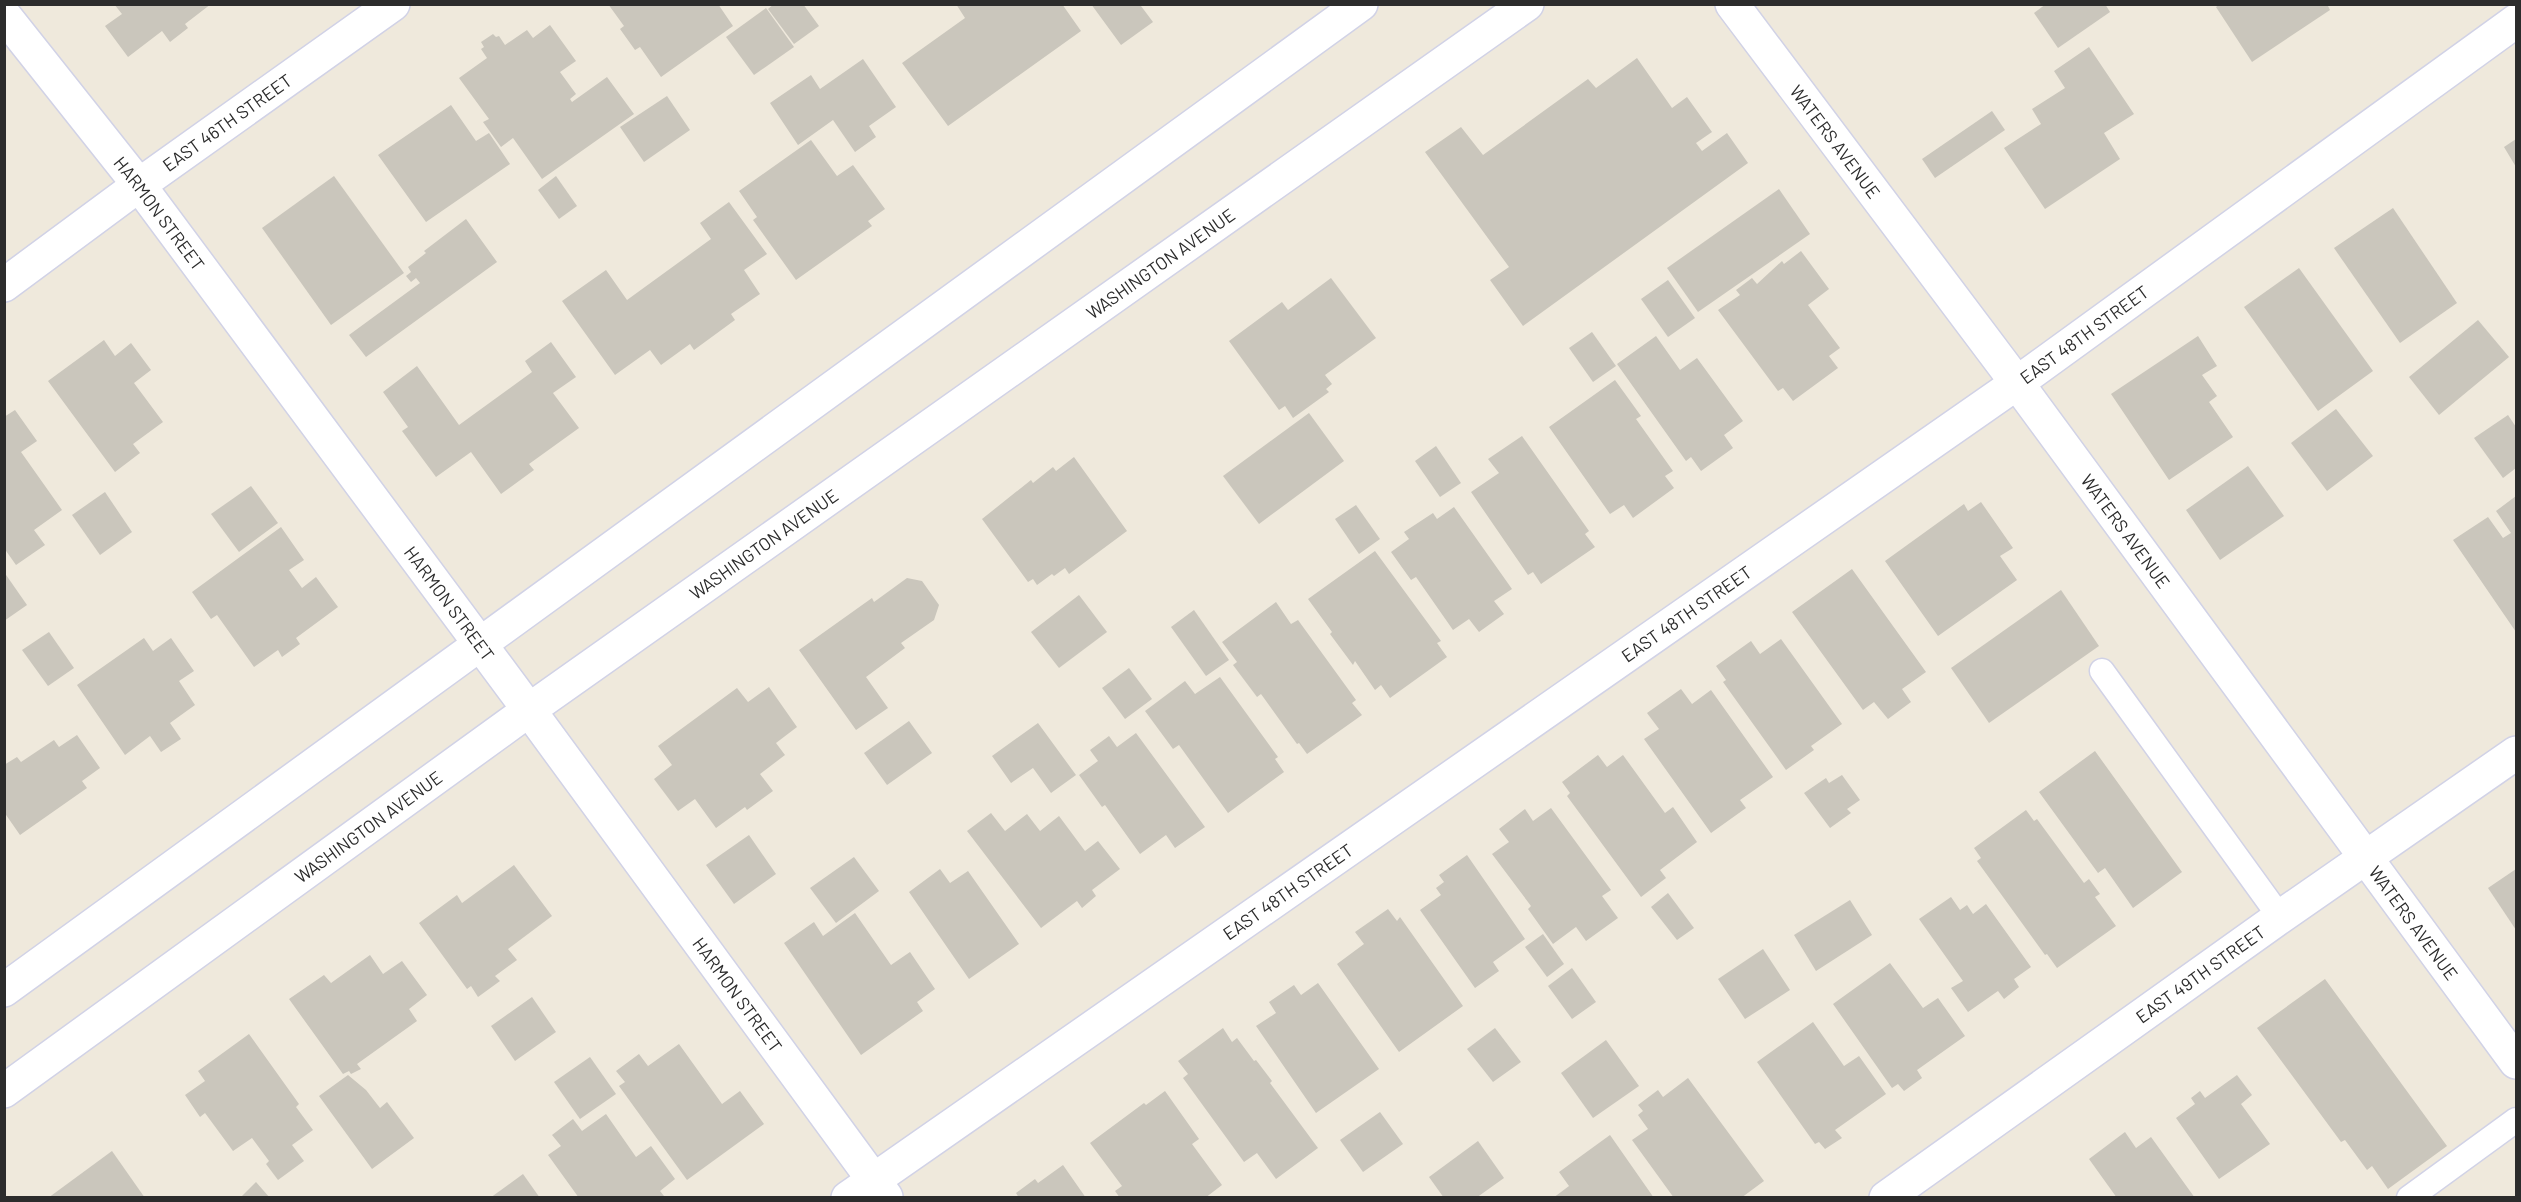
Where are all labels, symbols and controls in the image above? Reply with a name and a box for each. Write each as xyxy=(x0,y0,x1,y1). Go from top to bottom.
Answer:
street label: EAST 46TH STREET xyxy=(158,69,296,176)
street label: WATERS AVENUE xyxy=(1786,80,1885,203)
street label: HARMON STREET xyxy=(109,152,210,275)
street label: WASHINGTON AVENUE xyxy=(1082,203,1239,323)
street label: EAST 48TH STREET xyxy=(2016,280,2153,388)
street label: WATERS AVENUE xyxy=(2077,470,2175,593)
street label: WASHINGTON AVENUE xyxy=(685,484,842,604)
street label: HARMON STREET xyxy=(400,542,499,665)
street label: EAST 48TH STREET xyxy=(1617,561,1756,666)
street label: WASHINGTON AVENUE xyxy=(290,766,446,888)
street label: EAST 48TH STREET xyxy=(1218,839,1357,944)
street label: WATERS AVENUE xyxy=(2364,861,2463,984)
street label: EAST 49TH STREET xyxy=(2131,920,2269,1027)
street label: HARMON STREET xyxy=(688,933,787,1056)

